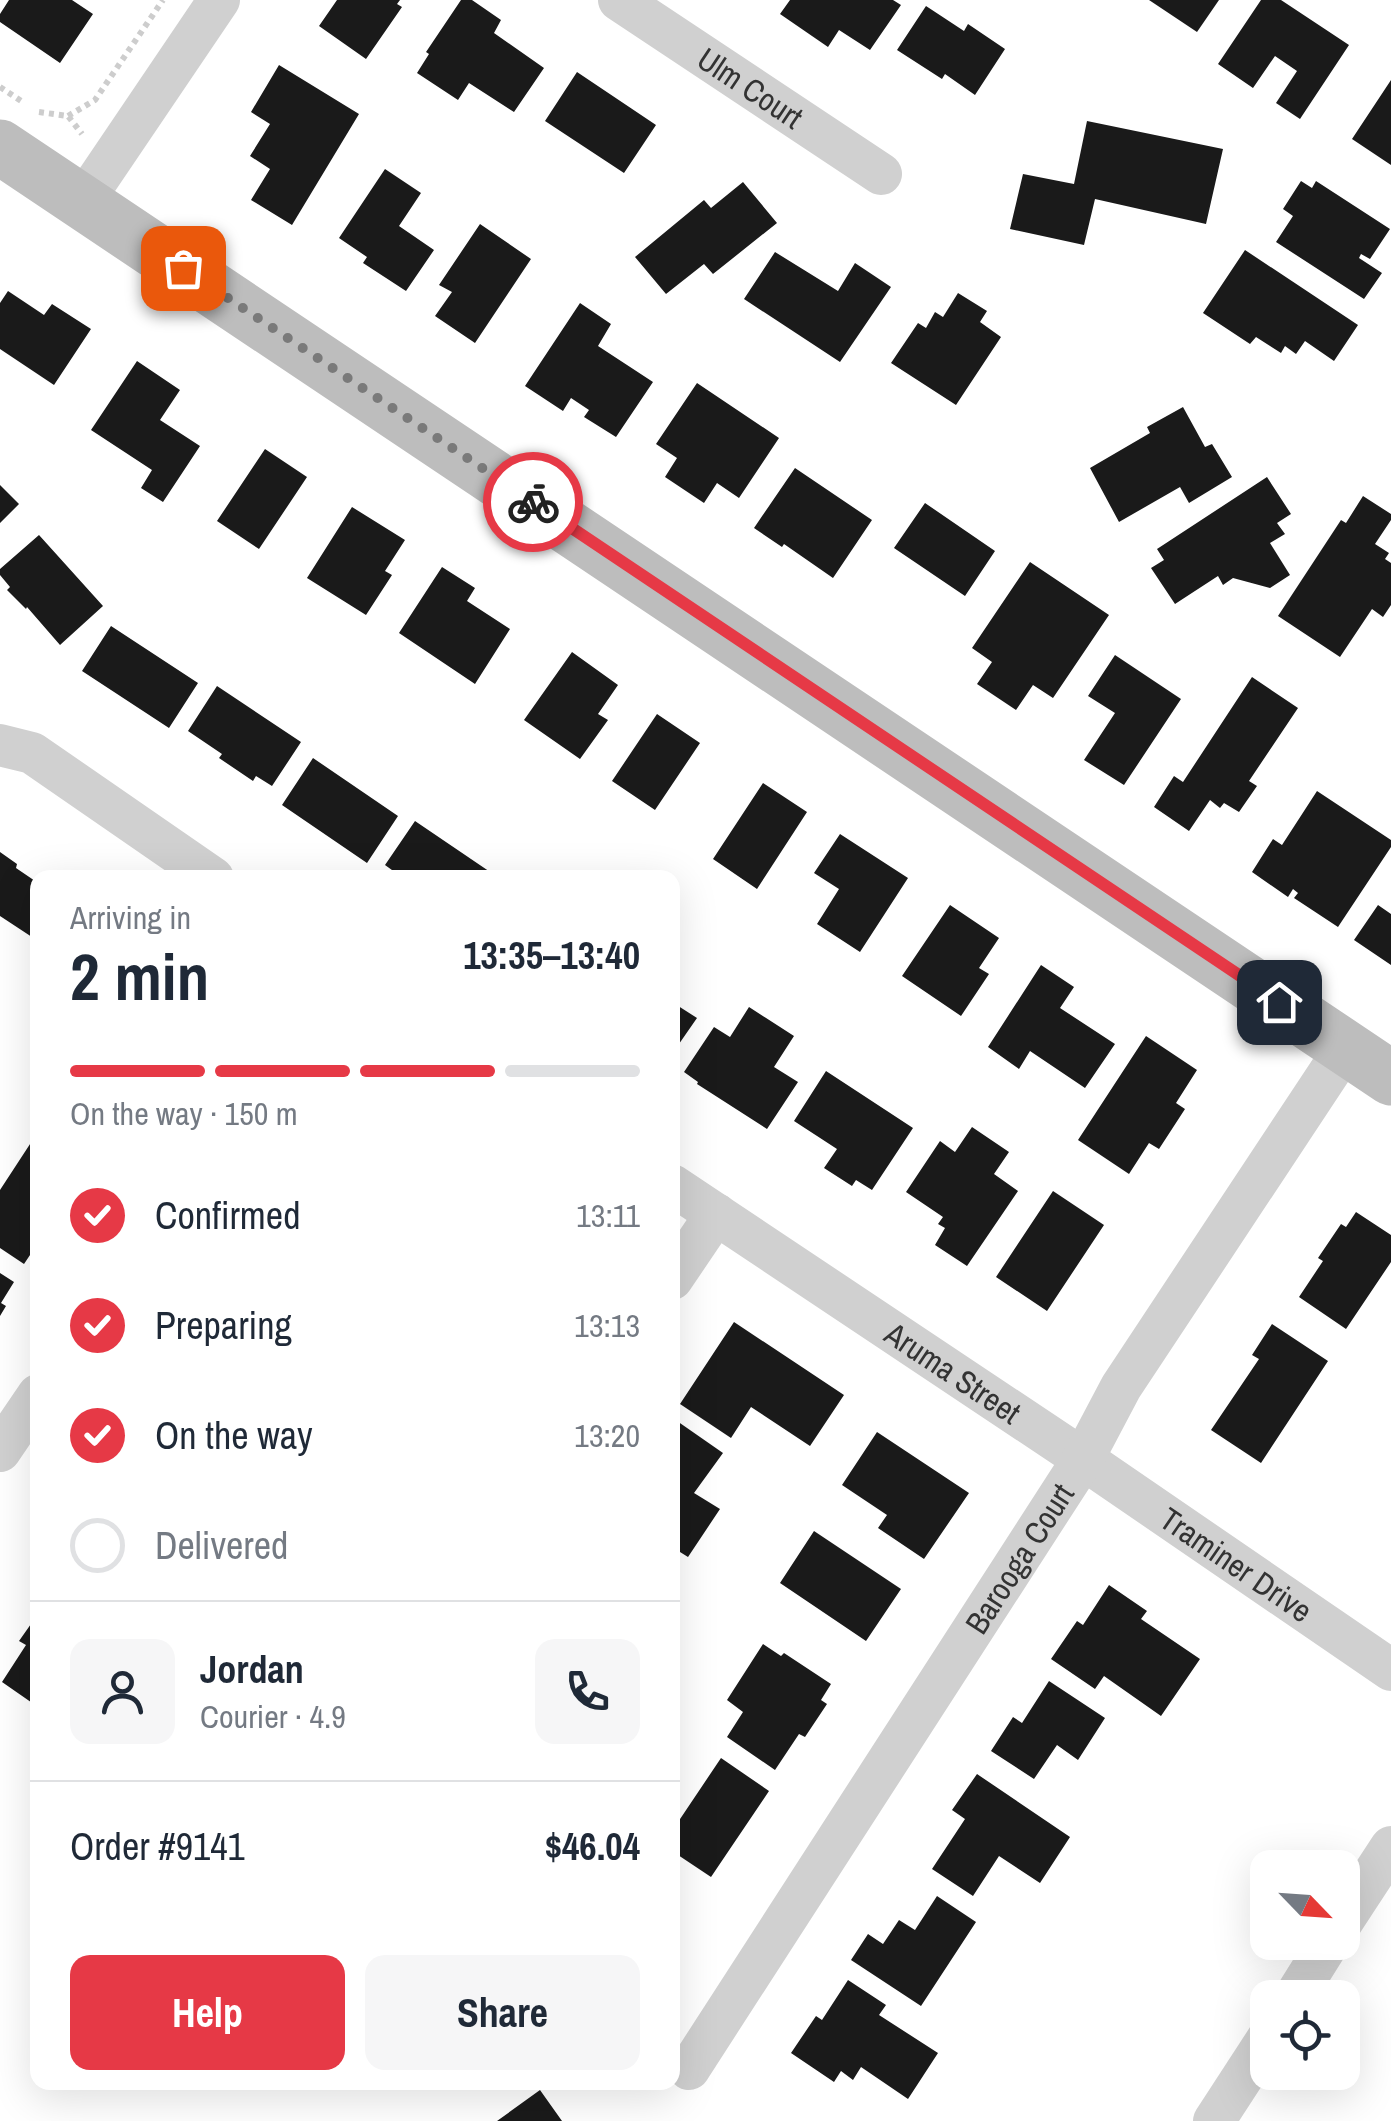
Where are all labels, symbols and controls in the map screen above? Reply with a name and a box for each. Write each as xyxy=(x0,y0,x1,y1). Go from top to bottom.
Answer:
street label: Ulm Court xyxy=(690,37,812,138)
pin xyxy=(141,226,226,311)
icon: bag xyxy=(156,241,211,296)
courier xyxy=(483,452,583,552)
icon: bike xyxy=(506,475,561,530)
text: Arriving in xyxy=(70,896,191,939)
text: 13:35–13:40 xyxy=(463,930,640,981)
text: 2 min xyxy=(70,933,209,1020)
pin xyxy=(1237,960,1322,1045)
icon: home xyxy=(1252,975,1307,1030)
text: On the way · 150 m xyxy=(70,1092,298,1135)
icon: check xyxy=(70,1188,125,1243)
text: Confirmed xyxy=(155,1190,300,1241)
text: 13:11 xyxy=(576,1194,640,1237)
icon: check xyxy=(70,1298,125,1353)
text: Preparing xyxy=(155,1300,292,1351)
text: 13:13 xyxy=(574,1304,640,1347)
street label: Aruma Street xyxy=(876,1311,1030,1433)
icon: check xyxy=(70,1408,125,1463)
text: On the way xyxy=(155,1410,313,1461)
text: 13:20 xyxy=(574,1414,640,1457)
street label: Barooga Court xyxy=(955,1475,1083,1642)
street label: Traminer Drive xyxy=(1152,1497,1321,1631)
text: Delivered xyxy=(155,1520,288,1571)
button: person xyxy=(70,1639,175,1744)
button: phone xyxy=(535,1639,640,1744)
text: Jordan xyxy=(200,1644,304,1695)
text: Courier · 4.9 xyxy=(200,1695,346,1738)
text: Order #9141 xyxy=(70,1821,245,1872)
text: $46.04 xyxy=(545,1821,640,1872)
north arrow xyxy=(1250,1850,1360,1960)
map controls xyxy=(1250,1850,1360,2090)
button: Help xyxy=(70,1955,345,2070)
button: Share xyxy=(365,1955,640,2070)
button: locate xyxy=(1250,1980,1360,2090)

